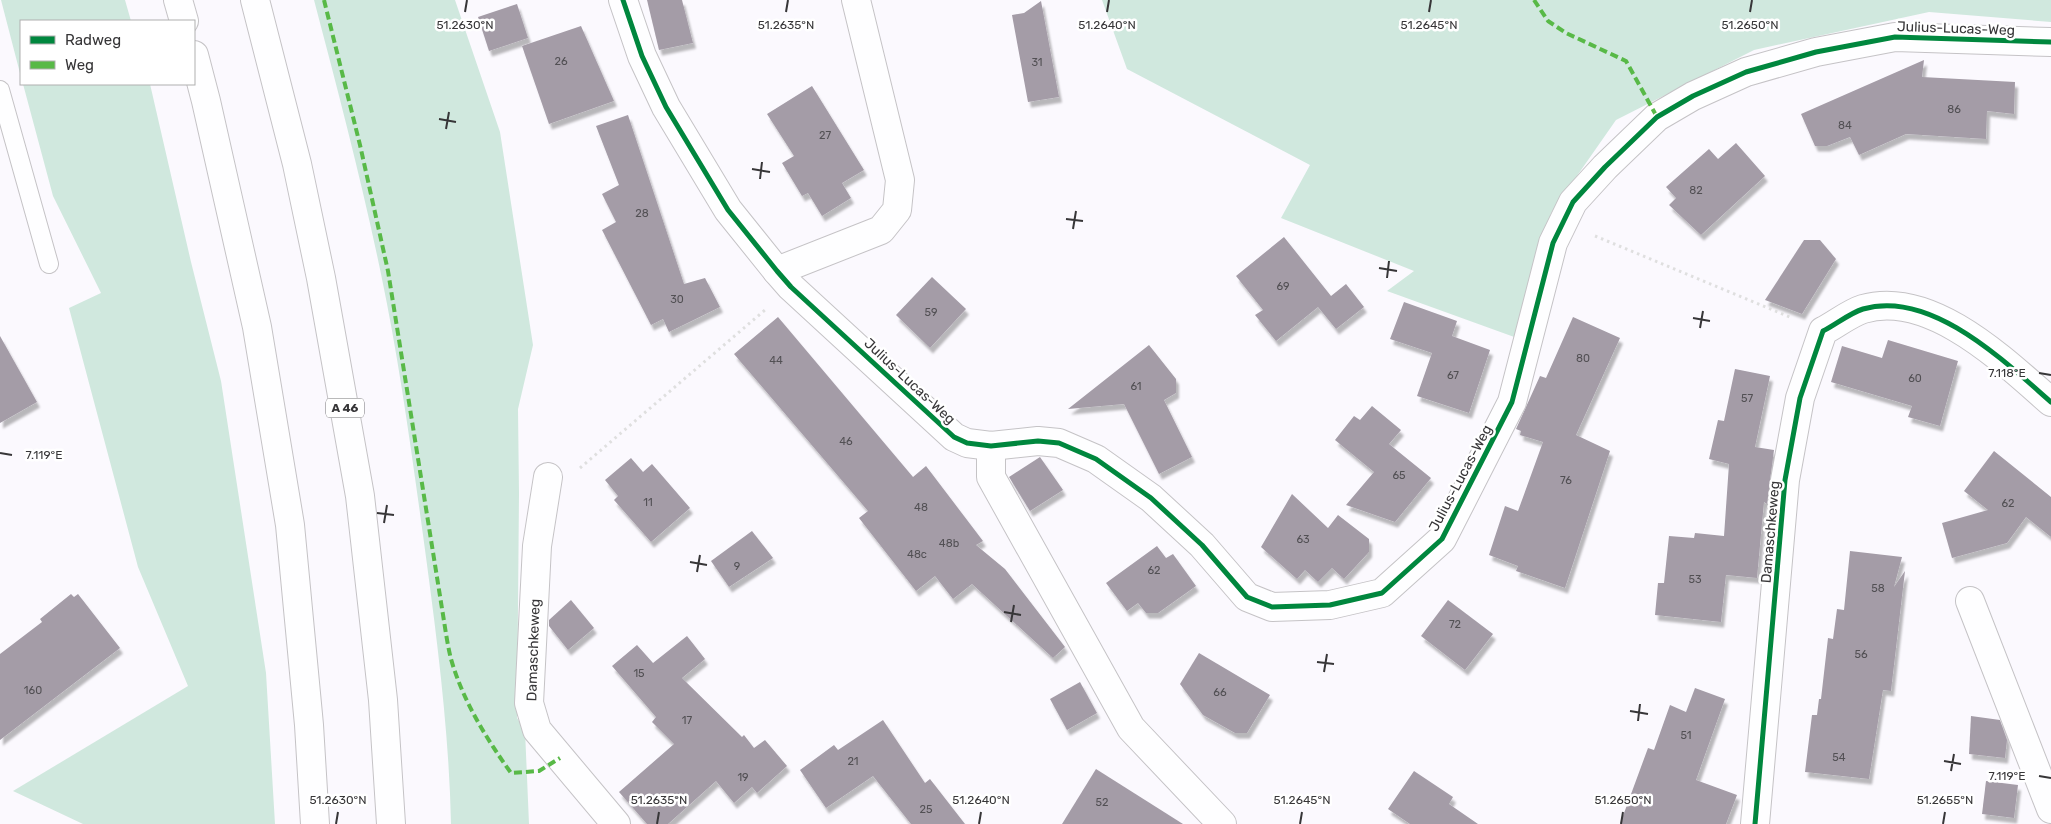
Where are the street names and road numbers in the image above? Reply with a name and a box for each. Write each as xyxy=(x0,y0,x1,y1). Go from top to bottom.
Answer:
street label: Julius-Lucas-Weg xyxy=(1897,18,2015,39)
street label: Julius-Lucas-Weg xyxy=(861,335,959,428)
road number: A 46 xyxy=(326,398,364,418)
street label: Julius-Lucas-Weg xyxy=(1425,422,1496,534)
street label: Damaschkeweg xyxy=(1758,480,1783,584)
street label: Damaschkeweg xyxy=(523,598,544,702)

